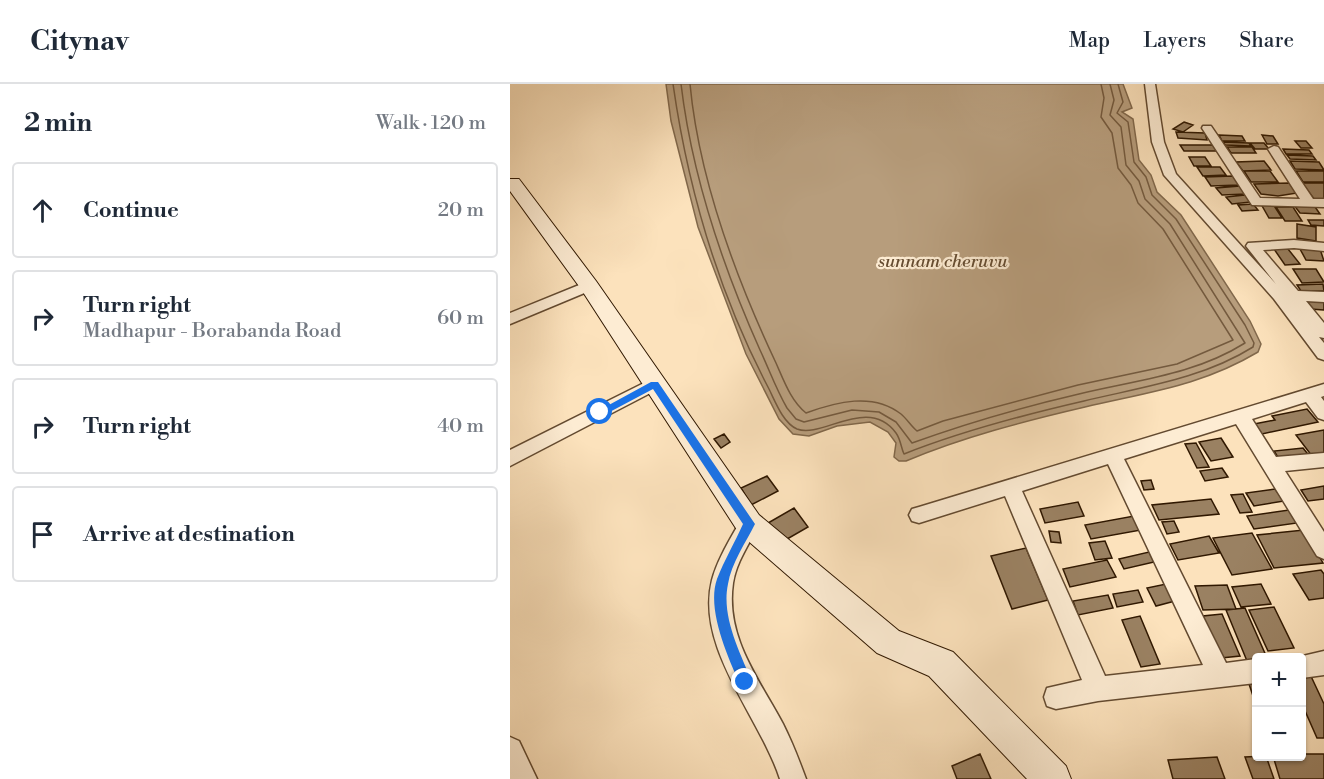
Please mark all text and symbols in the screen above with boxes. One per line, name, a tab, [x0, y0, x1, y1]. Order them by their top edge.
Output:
text: Citynav	[30, 24, 129, 59]
text: Map	[1069, 28, 1110, 54]
text: Layers	[1143, 28, 1206, 54]
text: Share	[1239, 28, 1294, 54]
text: 2 min	[24, 107, 92, 139]
text: Walk · 120 m	[376, 111, 486, 136]
icon: ahead	[26, 194, 59, 227]
text: Continue	[83, 197, 179, 224]
text: 20 m	[438, 198, 484, 223]
water label: sunnam cheruvu	[877, 250, 1008, 273]
text: Turn right	[83, 292, 191, 319]
icon: right	[26, 302, 59, 335]
text: 60 m	[437, 306, 484, 331]
text: Madhapur - Borabanda Road	[83, 319, 341, 344]
route start	[586, 398, 612, 424]
icon: right	[26, 410, 59, 443]
text: Turn right	[83, 413, 191, 440]
text: 40 m	[437, 414, 484, 439]
icon: arrive	[26, 518, 59, 551]
text: Arrive at destination	[83, 521, 295, 548]
map controls	[1252, 653, 1306, 761]
button: +	[1252, 653, 1306, 707]
route end	[731, 668, 757, 694]
button: −	[1252, 707, 1306, 761]

